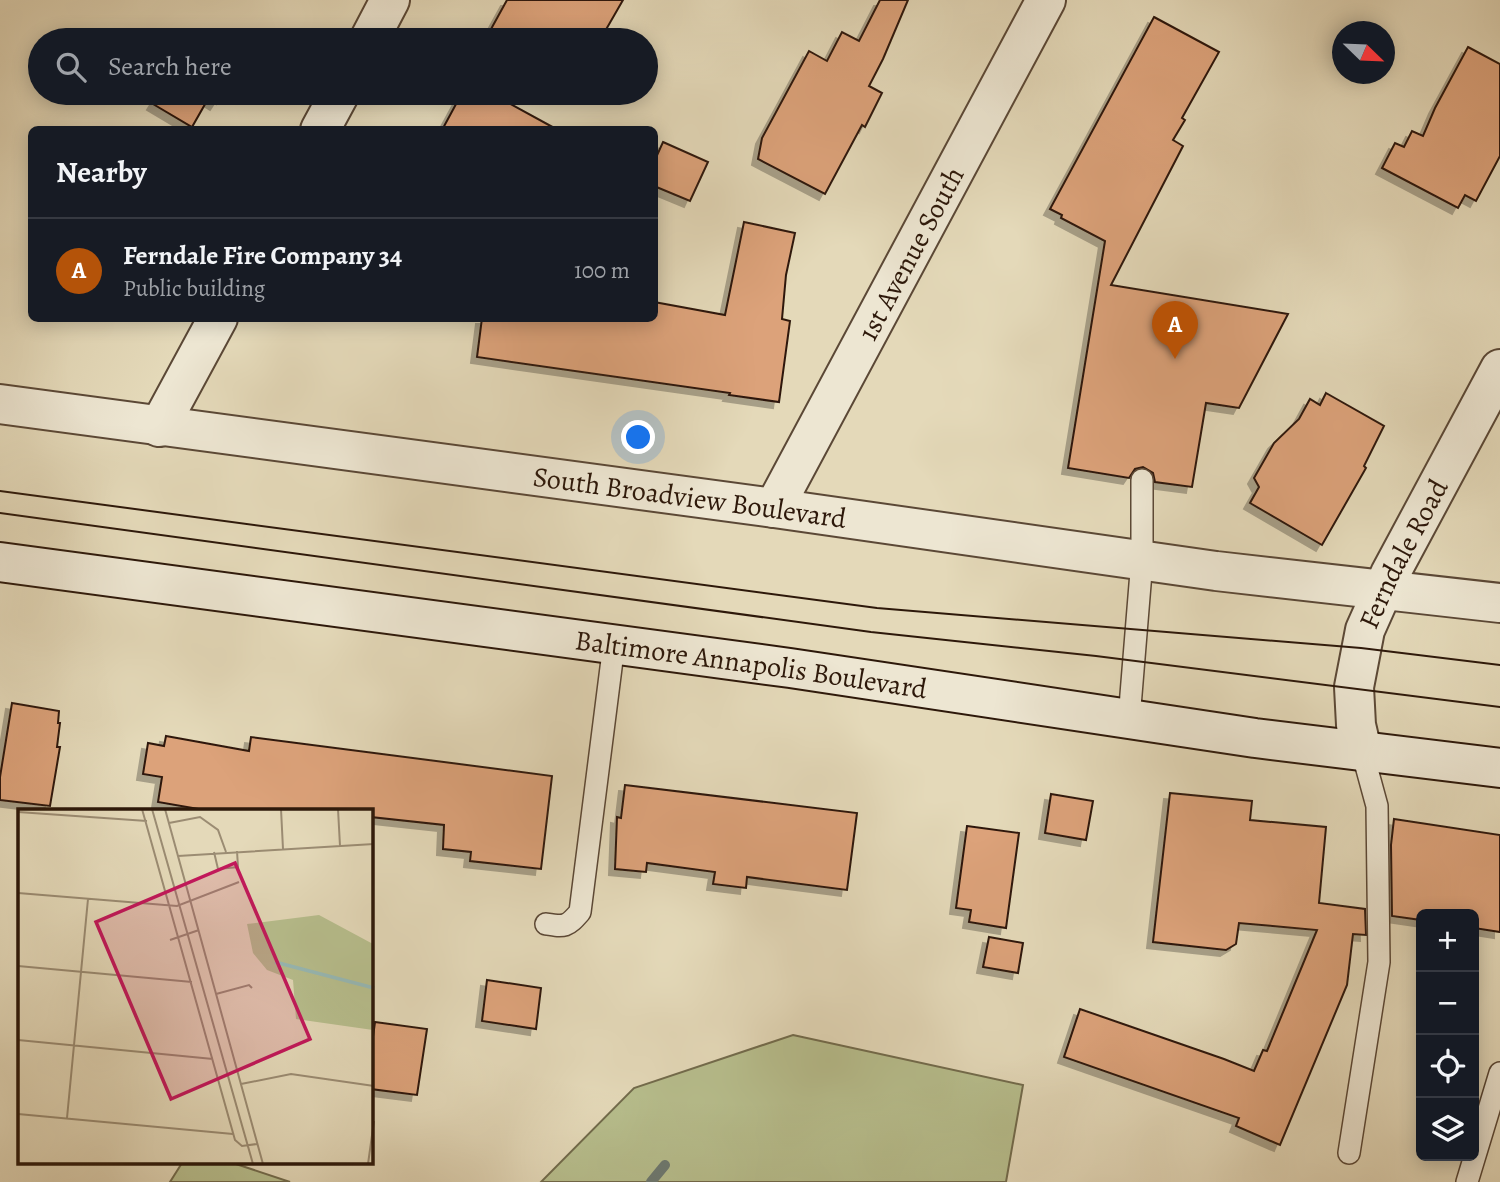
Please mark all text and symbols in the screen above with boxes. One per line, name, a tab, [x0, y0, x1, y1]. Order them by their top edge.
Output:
north arrow	[1332, 21, 1395, 84]
search box	[28, 28, 658, 105]
icon: search	[52, 48, 90, 86]
text: Search here	[108, 49, 232, 84]
text: Nearby	[56, 152, 147, 192]
street label: 1st Avenue South	[849, 160, 973, 347]
text: Ferndale Fire Company 34	[123, 238, 402, 273]
text: A	[72, 255, 86, 286]
text: 100 m	[574, 255, 630, 286]
text: Public building	[123, 273, 265, 304]
pin: A	[1152, 301, 1198, 359]
your location	[621, 420, 655, 454]
street label: South Broadview Boulevard	[531, 458, 850, 538]
street label: Ferndale Road	[1350, 472, 1458, 635]
street label: Baltimore Annapolis Boulevard	[573, 621, 930, 709]
inset map	[18, 809, 373, 1164]
map controls	[1416, 909, 1479, 1161]
button: +	[1416, 909, 1479, 972]
button: −	[1416, 972, 1479, 1035]
button: locate	[1416, 1035, 1479, 1098]
button: layers	[1416, 1098, 1479, 1161]

